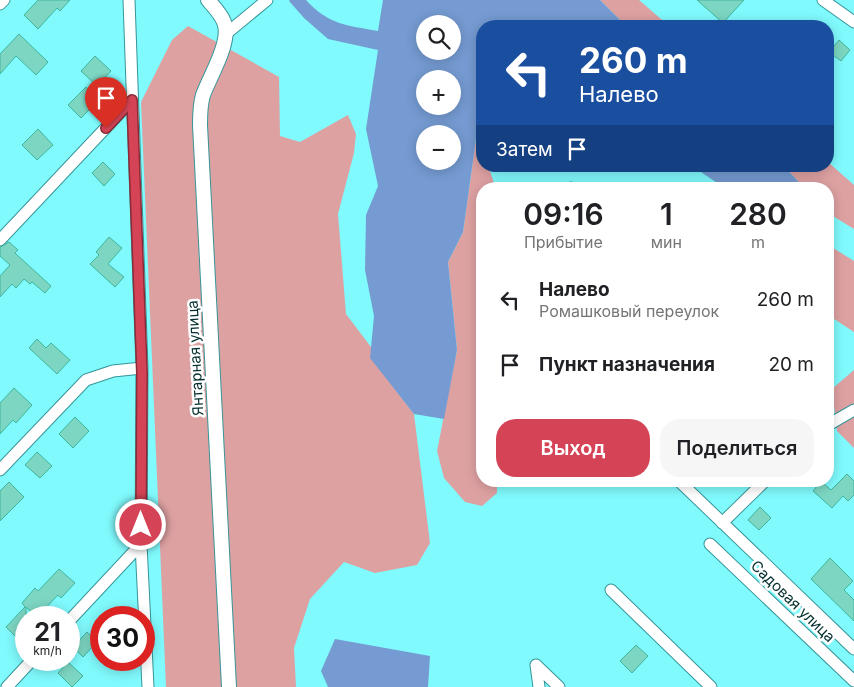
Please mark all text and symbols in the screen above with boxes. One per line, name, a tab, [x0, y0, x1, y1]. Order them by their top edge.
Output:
map controls	[416, 15, 461, 170]
button: search	[416, 15, 461, 60]
text: 260 m	[579, 39, 688, 81]
icon: left	[496, 40, 561, 105]
button: +	[416, 70, 461, 115]
pin	[85, 77, 127, 128]
text: Налево	[579, 81, 659, 107]
icon: arrive	[92, 84, 120, 112]
button: −	[416, 125, 461, 170]
icon: arrive	[563, 135, 591, 163]
text: Затем	[496, 138, 553, 161]
text: 09:16	[523, 196, 604, 232]
text: 1	[660, 196, 673, 232]
text: 280	[729, 196, 787, 232]
text: Прибытие	[524, 232, 603, 252]
text: мин	[651, 232, 682, 252]
text: m	[751, 232, 765, 252]
text: Налево	[539, 278, 610, 301]
icon: left	[496, 286, 524, 314]
text: 260 m	[757, 288, 814, 311]
street label: Янтарная улица	[182, 300, 208, 416]
text: Ромашковый переулок	[539, 301, 719, 321]
icon: arrive	[496, 351, 524, 379]
text: Пункт назначения	[539, 353, 715, 376]
text: 20 m	[768, 353, 814, 376]
button: Выход	[496, 419, 650, 477]
button: Поделиться	[660, 419, 814, 477]
position arrow	[114, 498, 166, 550]
street label: Садовая улица	[747, 556, 839, 646]
speed limit sign: 30	[90, 606, 155, 671]
text: 21	[34, 617, 61, 647]
text: km/h	[33, 643, 62, 658]

